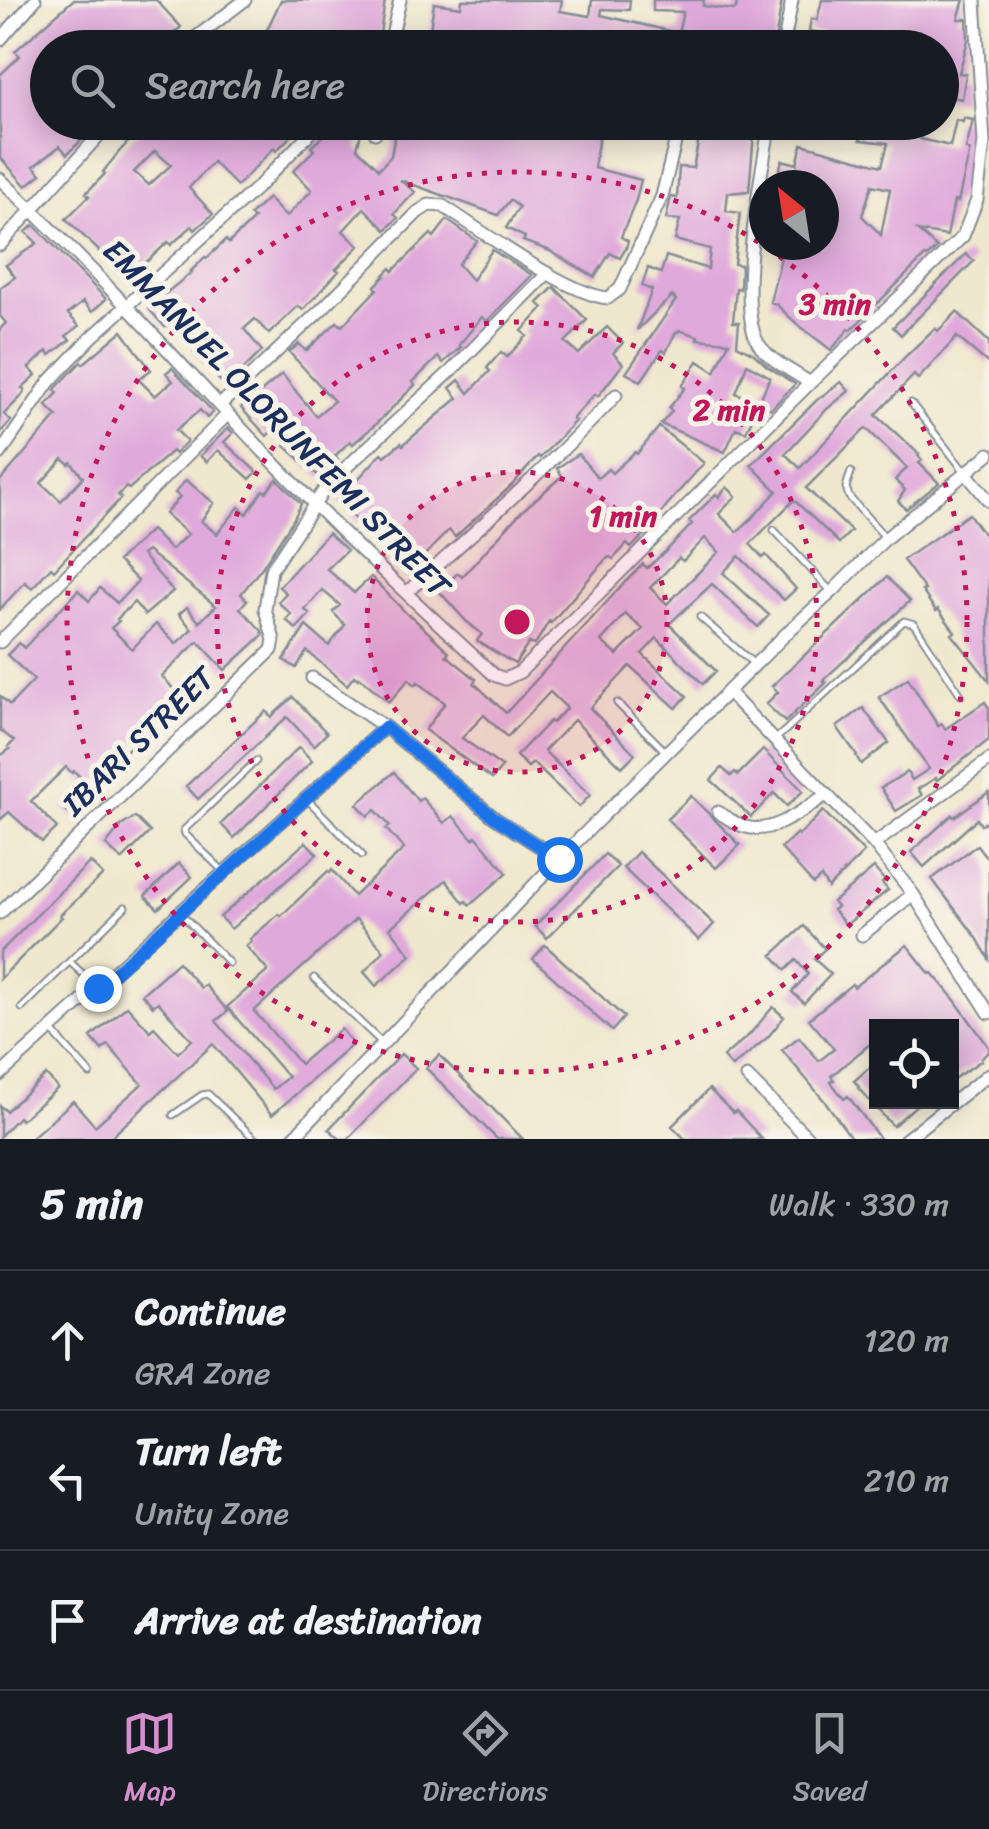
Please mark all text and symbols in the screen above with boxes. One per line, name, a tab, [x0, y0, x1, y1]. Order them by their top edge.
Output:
search box	[30, 30, 959, 140]
text: Search here	[145, 52, 345, 119]
icon: search	[65, 58, 120, 113]
north arrow	[749, 170, 839, 260]
street label: EMMANUEL OLORUNFEMI STREET	[88, 225, 466, 613]
text: 3 min	[798, 277, 872, 331]
text: 2 min	[693, 383, 766, 437]
text: 1 min	[589, 489, 658, 543]
centre of rings	[499, 604, 535, 640]
street label: IBARI STREET	[47, 651, 231, 831]
route start	[537, 837, 583, 883]
route end	[76, 966, 122, 1012]
map controls	[869, 1019, 959, 1109]
button: locate	[869, 1019, 959, 1109]
text: 5 min	[40, 1167, 143, 1241]
text: Walk · 330 m	[769, 1176, 949, 1233]
text: Continue	[135, 1278, 286, 1345]
text: 120 m	[864, 1312, 949, 1369]
icon: ahead	[40, 1313, 95, 1368]
text: GRA Zone	[135, 1345, 271, 1402]
text: Turn left	[135, 1418, 281, 1485]
text: 210 m	[864, 1452, 949, 1509]
icon: left	[40, 1453, 95, 1508]
text: Unity Zone	[135, 1485, 289, 1542]
text: Arrive at destination	[135, 1587, 482, 1654]
icon: arrive	[40, 1593, 95, 1648]
tab: Map	[122, 1706, 177, 1815]
tab: Directions	[422, 1706, 548, 1815]
tab: Saved	[793, 1706, 867, 1815]

